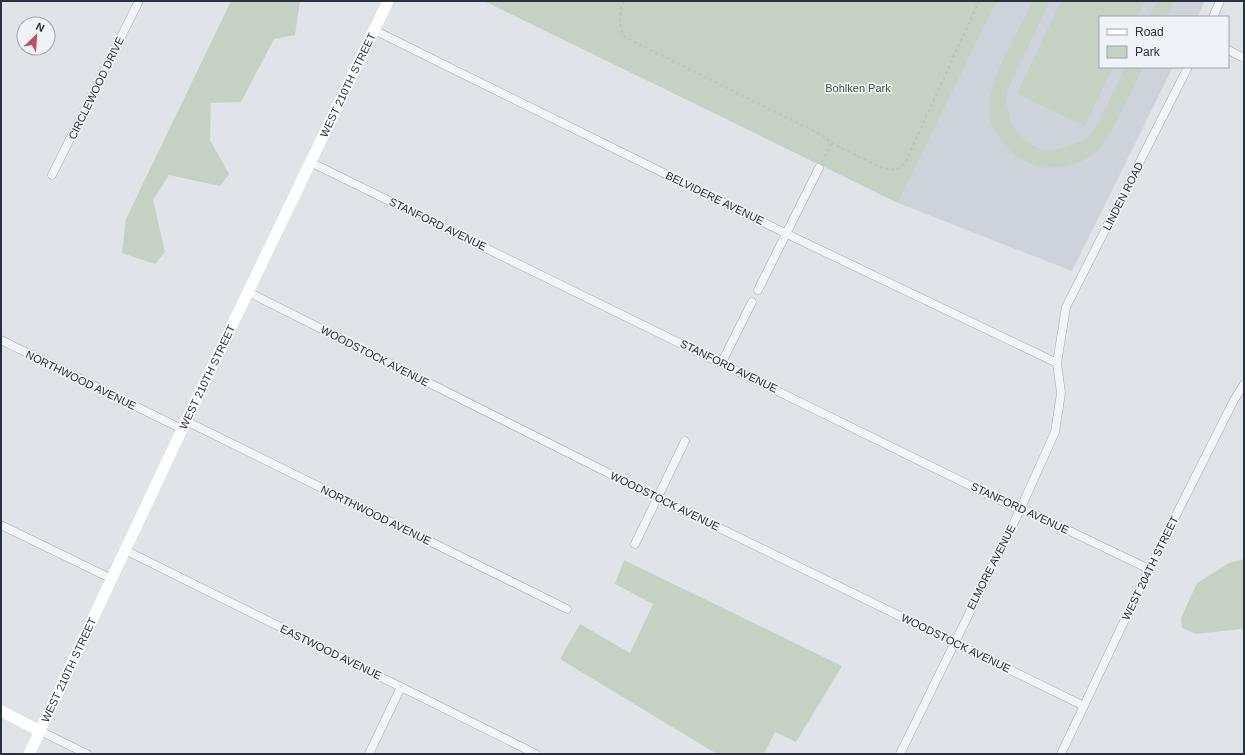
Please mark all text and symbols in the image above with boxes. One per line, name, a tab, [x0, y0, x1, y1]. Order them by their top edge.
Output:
north arrow	[16, 16, 56, 56]
legend	[1099, 16, 1229, 68]
text: N	[34, 20, 46, 34]
text: Road	[1135, 25, 1164, 39]
street label: WEST 210TH STREET	[317, 31, 378, 139]
street label: CIRCLEWOOD DRIVE	[66, 35, 126, 141]
text: Park	[1135, 45, 1161, 59]
park label: Bohlken Park	[825, 82, 891, 94]
street label: LINDEN ROAD	[1101, 160, 1145, 232]
street label: BELVIDERE AVENUE	[664, 169, 766, 227]
street label: STANFORD AVENUE	[387, 195, 489, 253]
street label: WEST 210TH STREET	[177, 323, 237, 431]
street label: WOODSTOCK AVENUE	[319, 323, 431, 389]
street label: STANFORD AVENUE	[678, 337, 780, 395]
street label: NORTHWOOD AVENUE	[24, 348, 138, 412]
street label: WOODSTOCK AVENUE	[608, 469, 722, 533]
street label: STANFORD AVENUE	[969, 480, 1071, 536]
street label: NORTHWOOD AVENUE	[319, 483, 433, 547]
street label: WEST 204TH STREET	[1120, 514, 1181, 622]
street label: ELMORE AVENUE	[964, 523, 1018, 611]
street label: WOODSTOCK AVENUE	[899, 611, 1013, 675]
street label: WEST 210TH STREET	[39, 615, 99, 724]
street label: EASTWOOD AVENUE	[278, 622, 384, 682]

